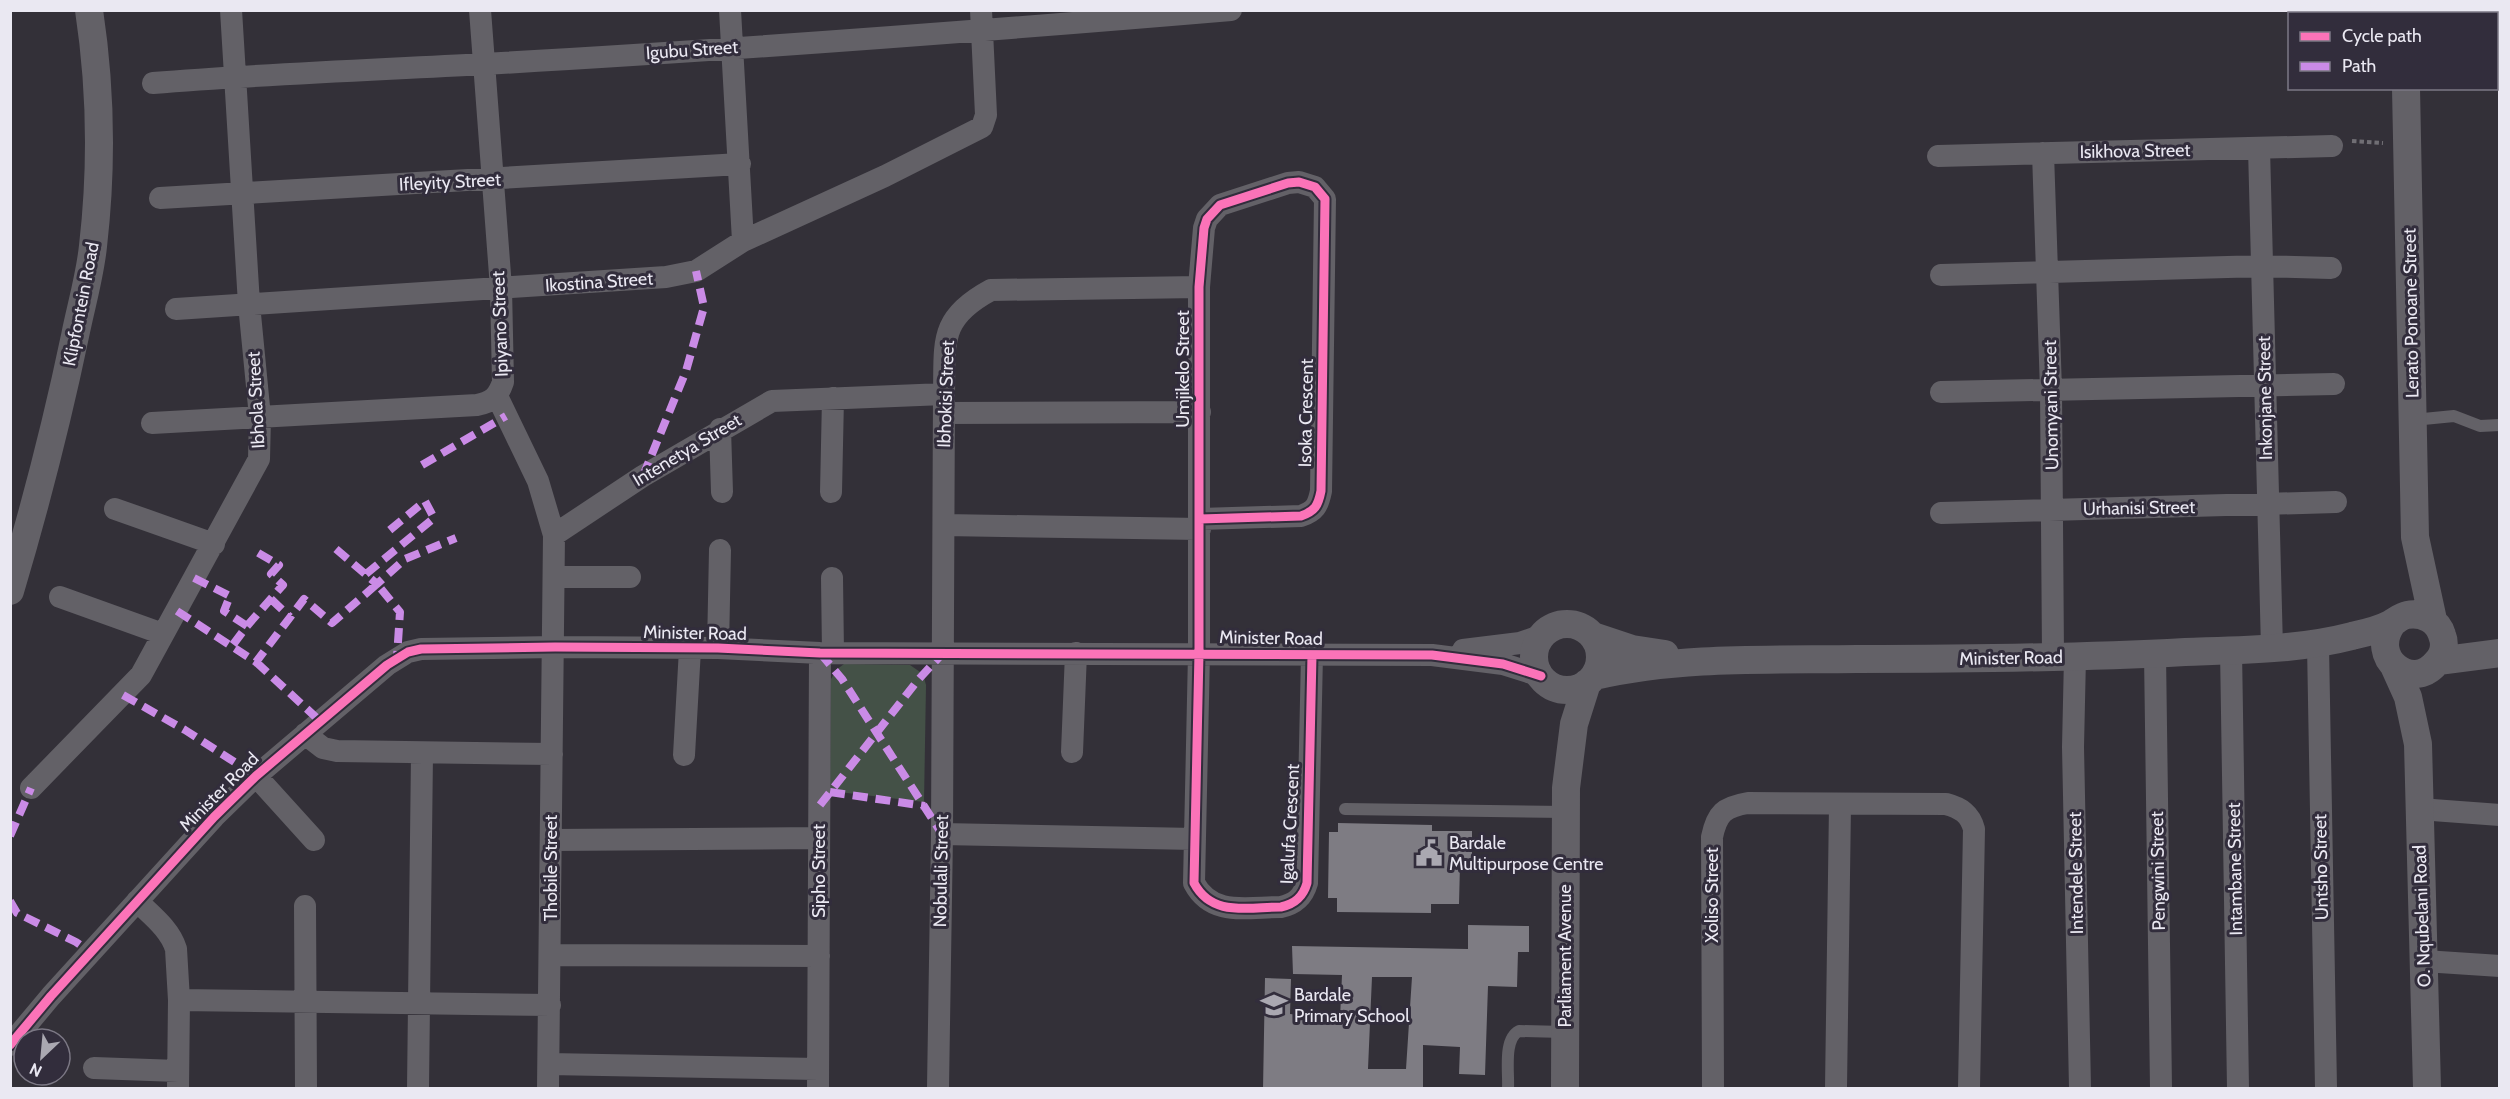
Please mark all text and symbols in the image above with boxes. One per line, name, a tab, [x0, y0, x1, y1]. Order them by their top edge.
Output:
legend	[2288, 12, 2498, 90]
text: Cycle path	[2342, 25, 2422, 47]
street label: Igubu Street	[645, 36, 739, 64]
text: Path	[2342, 55, 2376, 77]
street label: Isikhova Street	[2079, 139, 2191, 163]
street label: Ifleyity Street	[398, 168, 502, 196]
street label: Lerato Ponoane Street	[2399, 228, 2423, 398]
street label: Klipfontein Road	[58, 240, 104, 368]
street label: Ikostina Street	[544, 267, 654, 297]
street label: Ipiyano Street	[487, 271, 513, 377]
street label: Umjikelo Street	[1172, 310, 1194, 428]
street label: Inkonjane Street	[2253, 336, 2277, 460]
street label: Ibhokisi Street	[933, 340, 959, 448]
street label: Unomyani Street	[2039, 340, 2063, 470]
street label: Ibhola Street	[242, 351, 270, 449]
street label: Isoka Crescent	[1294, 358, 1318, 468]
street label: Intenetya Street	[629, 409, 745, 491]
street label: Urhanisi Street	[2083, 496, 2195, 520]
street label: Minister Road	[643, 621, 747, 645]
street label: Minister Road	[1219, 626, 1323, 650]
street label: Minister Road	[1959, 646, 2063, 670]
street label: Minister Road	[175, 748, 263, 836]
street label: Igalufa Crescent	[1276, 763, 1304, 885]
street label: Intambane Street	[2223, 802, 2247, 936]
street label: Pengwini Street	[2146, 811, 2170, 931]
street label: Intendele Street	[2064, 812, 2088, 934]
street label: Nobulali Street	[929, 814, 953, 928]
street label: Untsho Street	[2309, 814, 2333, 920]
street label: Thobile Street	[540, 815, 562, 921]
street label: Sipho Street	[808, 824, 830, 918]
place label: Bardale Multipurpose Centre	[1449, 832, 1603, 875]
public building icon: Bardale Multipurpose Centre	[1414, 838, 1444, 868]
street label: O. Nqubelani Road	[2409, 844, 2435, 988]
street label: Xoliso Street	[1701, 847, 1723, 943]
street label: Parliament Avenue	[1554, 884, 1576, 1028]
place label: Bardale Primary School	[1294, 984, 1410, 1027]
school or university icon: Bardale Primary School	[1259, 990, 1289, 1020]
north arrow	[12, 1027, 72, 1087]
text: N	[26, 1059, 45, 1081]

